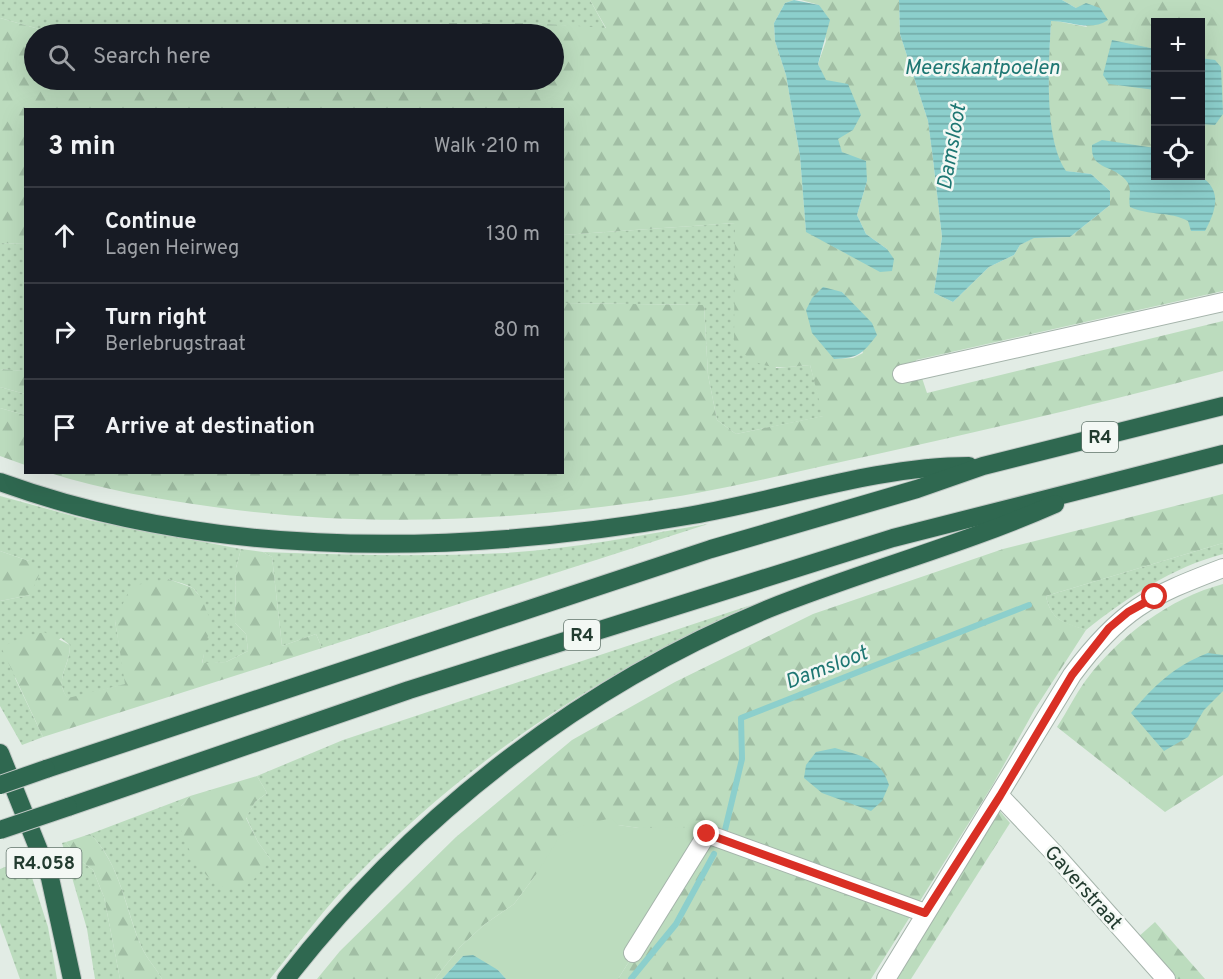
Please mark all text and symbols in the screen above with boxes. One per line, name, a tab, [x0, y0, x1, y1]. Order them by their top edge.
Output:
map controls	[1151, 18, 1205, 180]
button: +	[1151, 18, 1205, 72]
search box	[24, 24, 564, 90]
icon: search	[45, 41, 78, 74]
text: Search here	[93, 44, 211, 71]
water label: Meerskantpoelen	[904, 55, 1060, 82]
button: −	[1151, 72, 1205, 126]
water label: Damsloot	[932, 101, 974, 192]
button: locate	[1151, 126, 1205, 180]
text: 3 min	[48, 131, 116, 164]
text: Walk · 210 m	[434, 134, 540, 160]
text: Continue	[105, 209, 196, 236]
icon: ahead	[48, 219, 81, 252]
text: 130 m	[486, 222, 540, 248]
text: Lagen Heirweg	[105, 236, 239, 262]
text: Turn right	[105, 305, 207, 332]
icon: right	[48, 315, 81, 348]
text: 80 m	[494, 318, 540, 344]
text: Berlebrugstraat	[105, 332, 246, 358]
icon: arrive	[48, 411, 81, 444]
text: Arrive at destination	[105, 414, 315, 441]
road number: R4	[1082, 422, 1118, 452]
route start	[1141, 583, 1167, 609]
road number: R4	[564, 620, 600, 650]
water label: Damsloot	[781, 640, 873, 696]
route end	[693, 820, 719, 846]
street label: Gaverstraat	[1038, 841, 1127, 936]
road number: R4.058	[6, 848, 82, 878]

